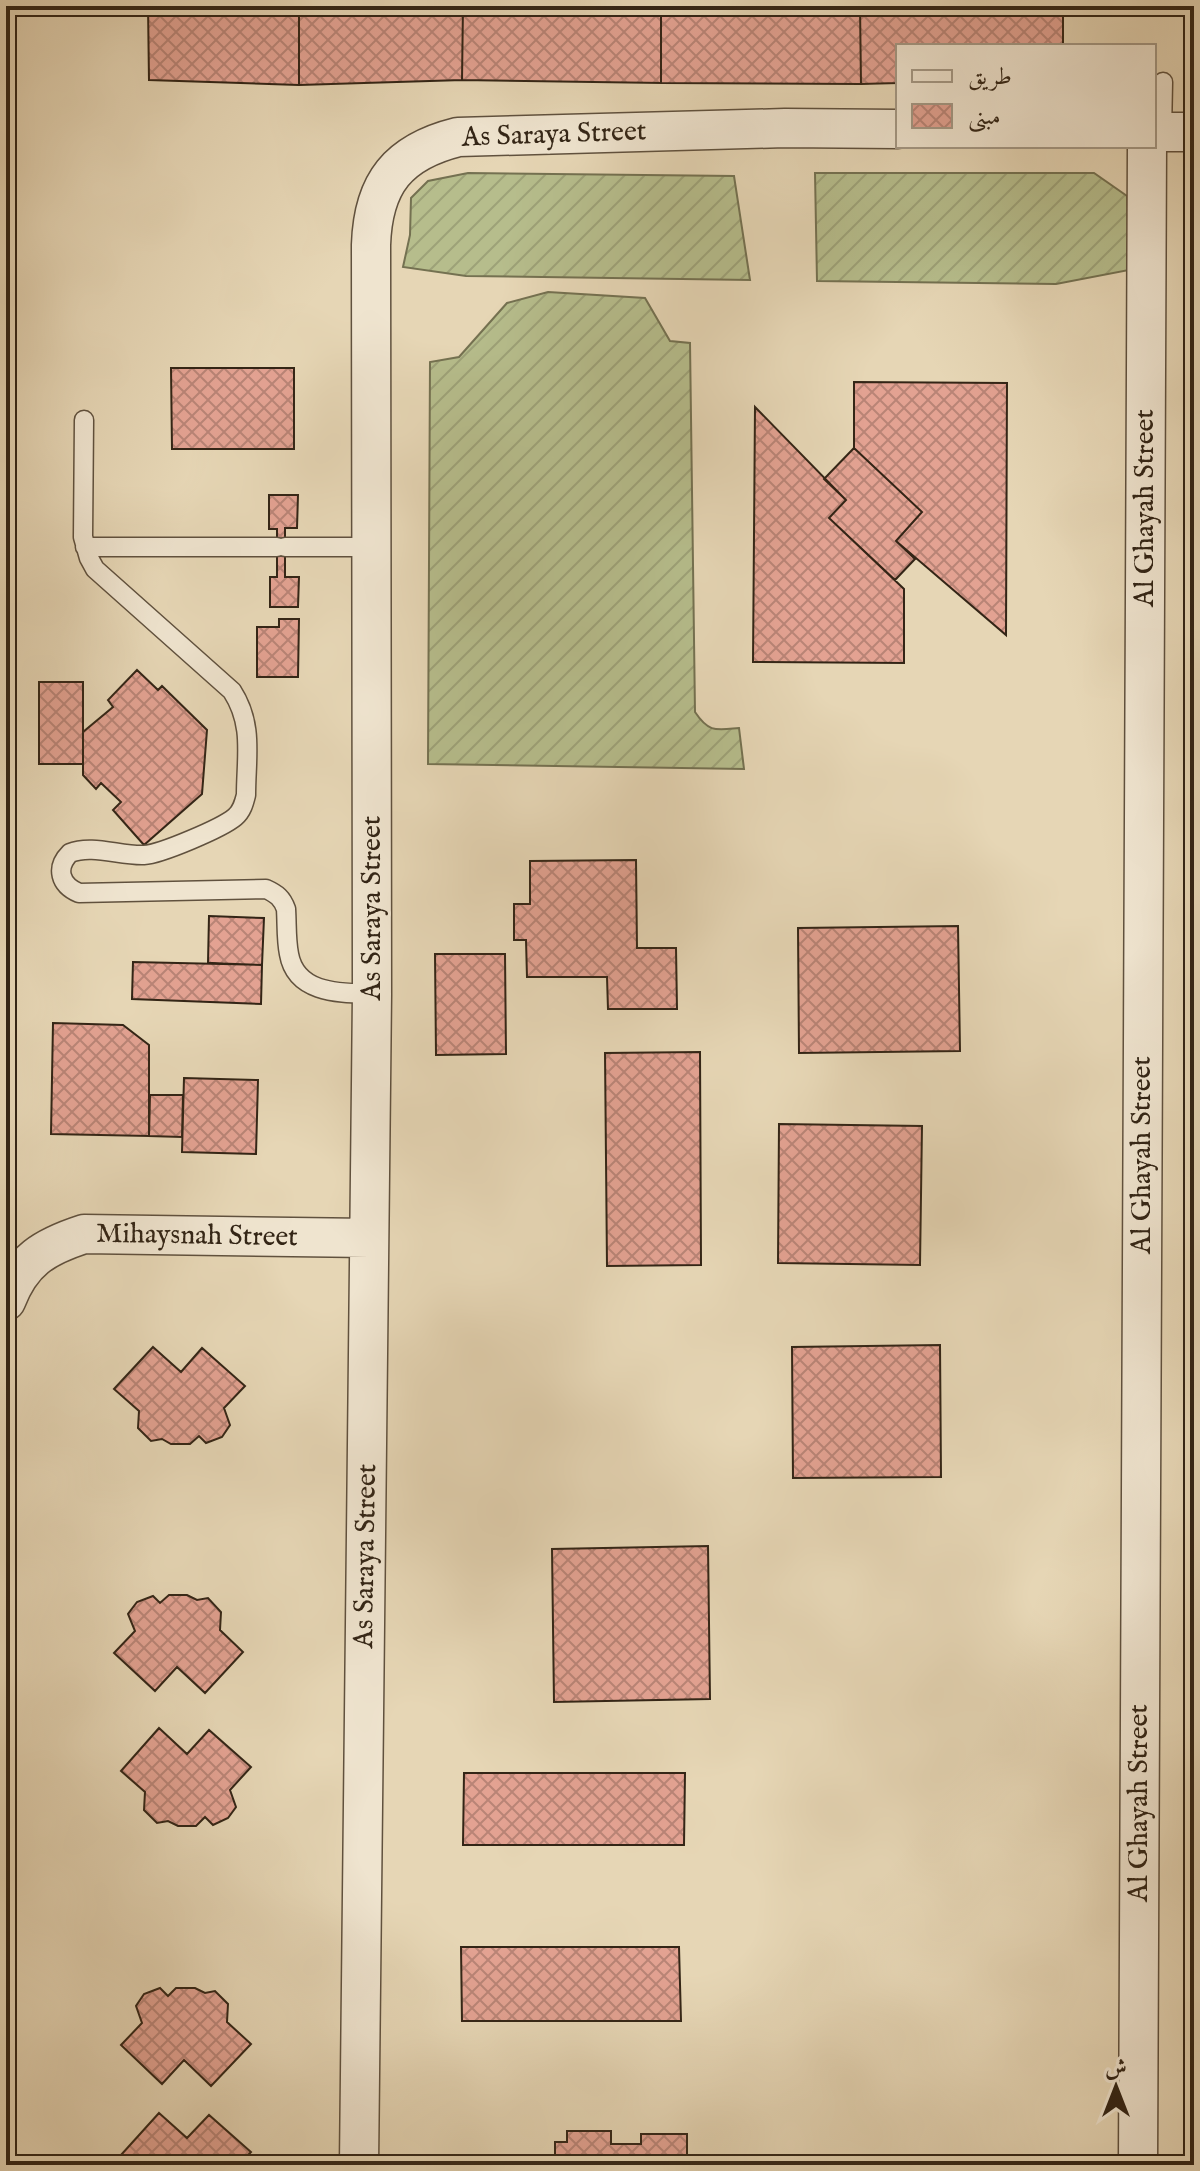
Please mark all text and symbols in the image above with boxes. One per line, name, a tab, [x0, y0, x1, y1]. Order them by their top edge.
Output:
legend	[896, 44, 1156, 148]
text: طريق	[968, 62, 1012, 93]
text: مبنى	[968, 102, 1001, 133]
street label: As Saraya Street	[460, 114, 647, 156]
street label: Al Ghayah Street	[1128, 409, 1163, 608]
street label: As Saraya Street	[355, 815, 390, 1001]
street label: Al Ghayah Street	[1125, 1056, 1160, 1255]
street label: Mihaysnah Street	[96, 1217, 299, 1255]
street label: As Saraya Street	[347, 1463, 385, 1650]
street label: Al Ghayah Street	[1122, 1704, 1157, 1903]
north arrow	[1076, 2047, 1156, 2127]
text: ش	[1105, 2055, 1127, 2083]

